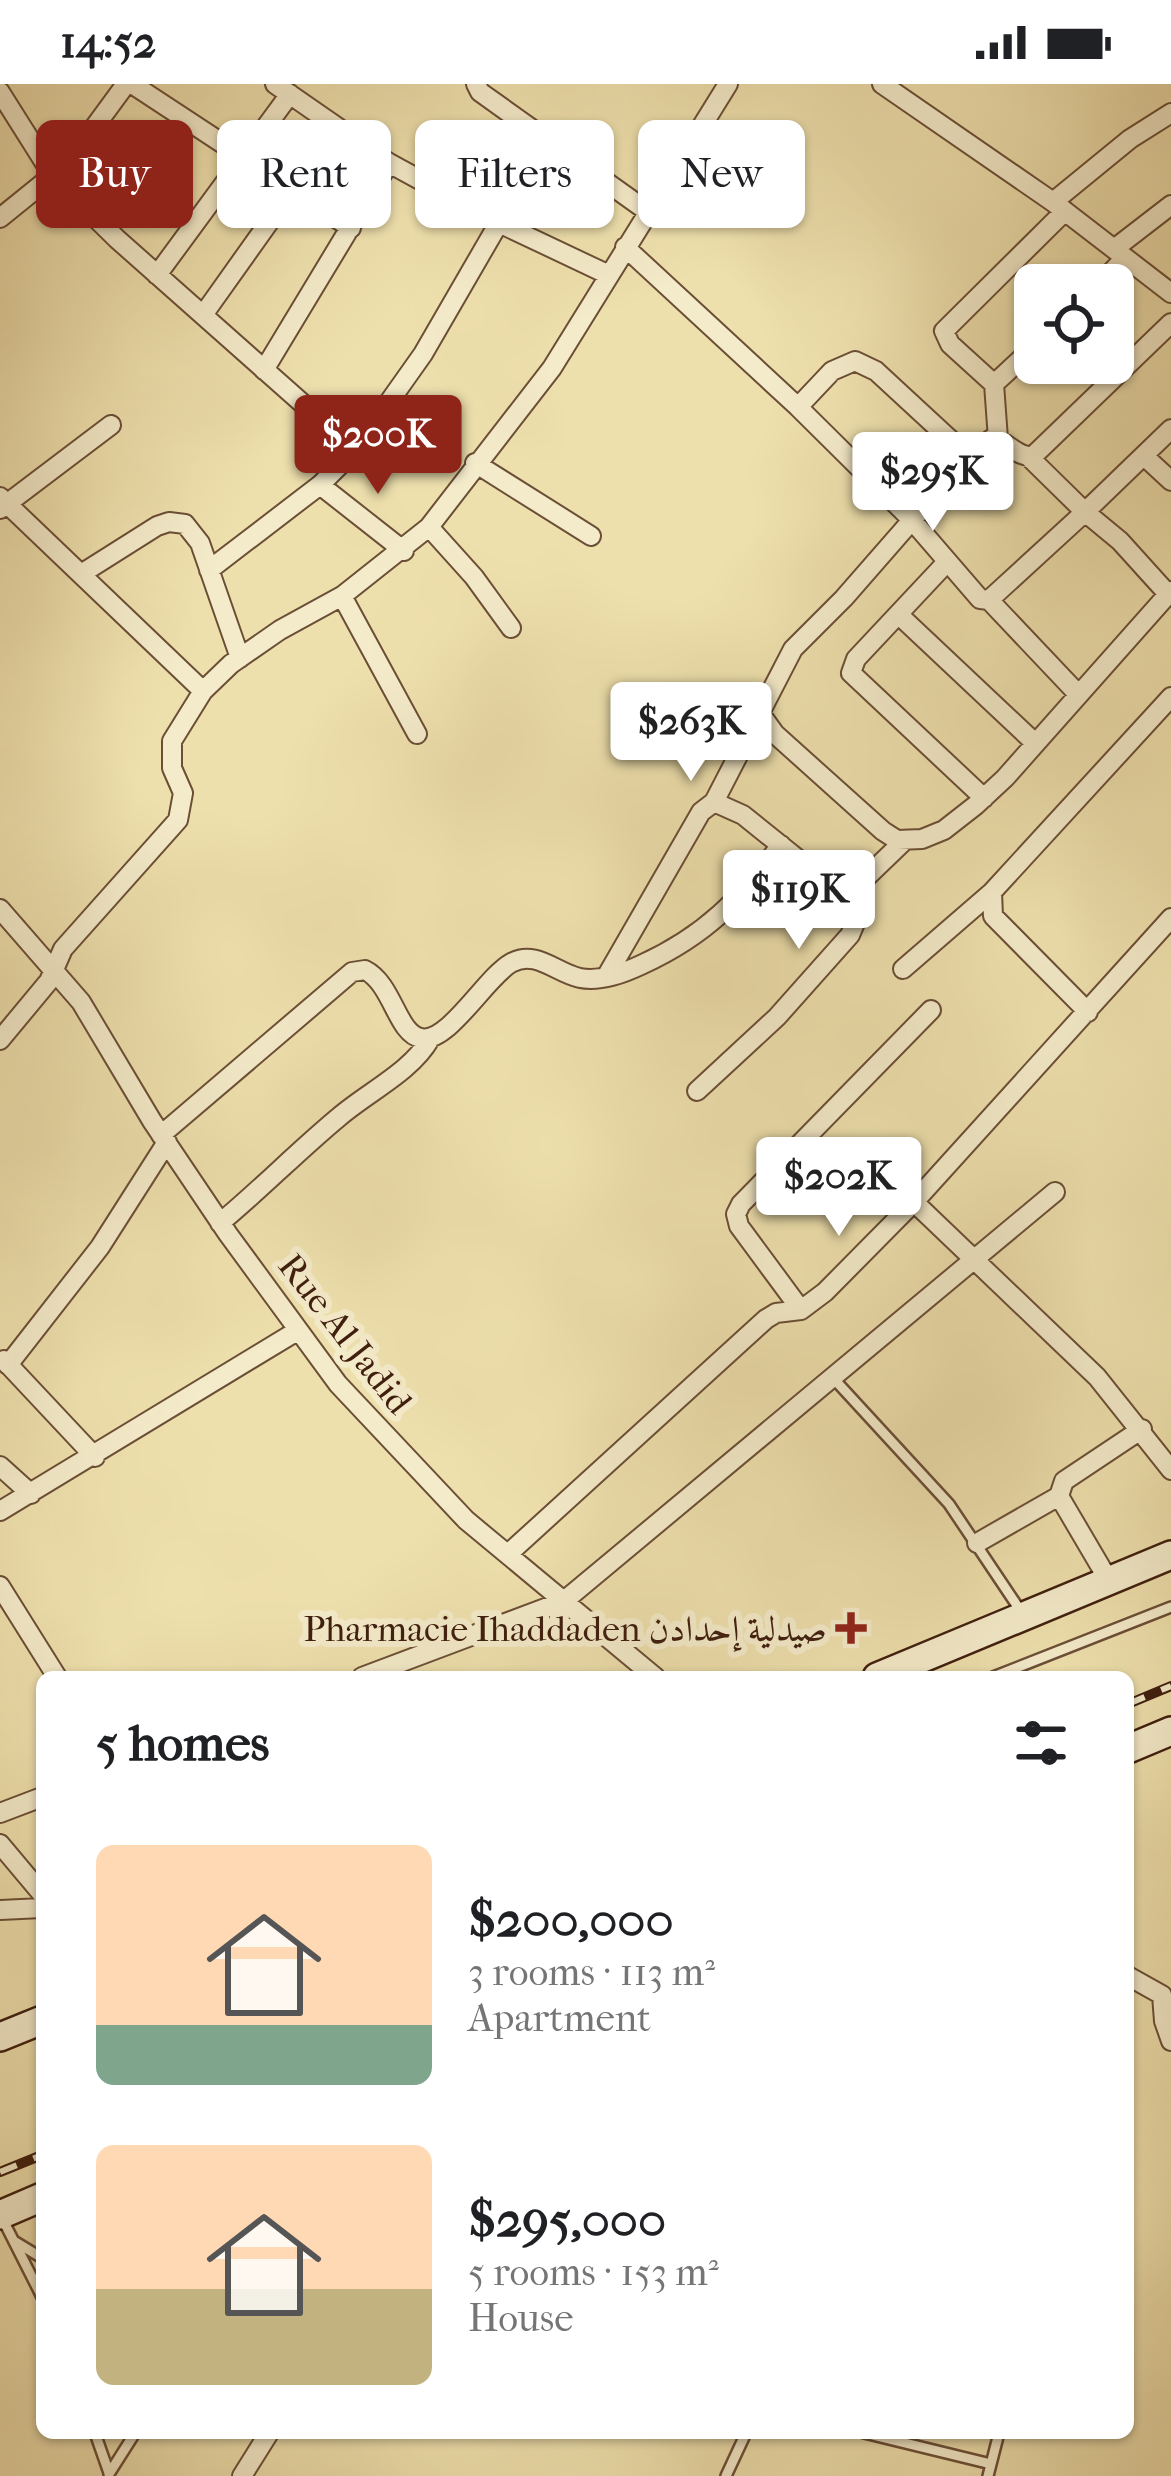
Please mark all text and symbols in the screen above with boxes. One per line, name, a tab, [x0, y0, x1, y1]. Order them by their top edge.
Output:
text: 14:52	[60, 16, 156, 69]
chip: Buy	[36, 120, 193, 228]
chip: Rent	[217, 120, 391, 228]
chip: Filters	[415, 120, 614, 228]
chip: New	[638, 120, 805, 228]
map controls	[1014, 264, 1134, 384]
button: locate	[1014, 264, 1134, 384]
pin: $200K	[294, 395, 462, 497]
text: $200K	[322, 411, 434, 457]
pin: $295K	[849, 432, 1017, 534]
text: $295K	[879, 448, 987, 494]
pin: $263K	[607, 682, 775, 784]
text: $263K	[638, 698, 744, 744]
pin: $119K	[715, 850, 883, 952]
text: $119K	[750, 866, 848, 912]
pin: $202K	[755, 1137, 923, 1239]
text: $202K	[783, 1153, 895, 1199]
street label: Rue Al Jadid	[270, 1245, 421, 1422]
place label: Pharmacie Ihaddaden صيدلية إحدادن	[303, 1608, 827, 1652]
marker: Pharmacie Ihaddaden صيدلية إحدادن	[838, 1615, 864, 1641]
icon: filters	[1008, 1710, 1074, 1776]
text: 5 homes	[96, 1713, 269, 1773]
text: $200,000	[468, 1889, 674, 1949]
icon: home	[192, 1893, 336, 2037]
text: 3 rooms · 113 m²	[468, 1949, 715, 1995]
text: Apartment	[468, 1995, 651, 2041]
text: $295,000	[468, 2189, 666, 2249]
icon: home	[192, 2193, 336, 2337]
text: 5 rooms · 153 m²	[468, 2249, 719, 2295]
text: House	[468, 2295, 574, 2341]

